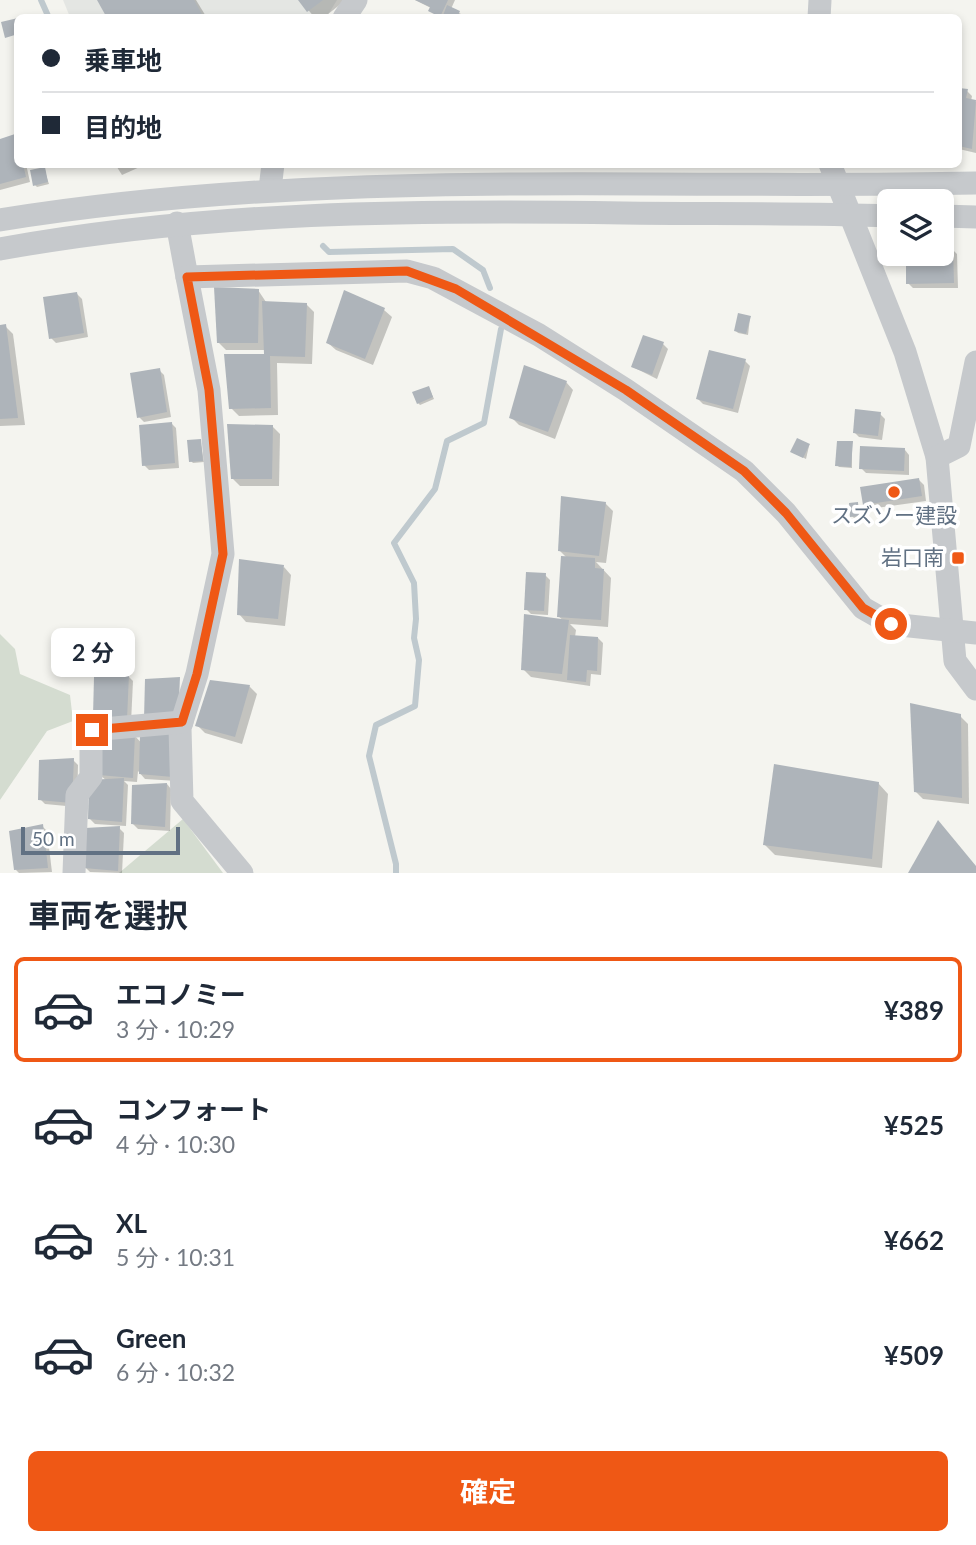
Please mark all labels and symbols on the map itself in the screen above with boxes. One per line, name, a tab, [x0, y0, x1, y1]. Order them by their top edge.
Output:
marker: スズソー建設	[886, 484, 902, 500]
place label: スズソー建設	[831, 502, 957, 527]
place label: 岩口南	[881, 544, 944, 569]
marker: 岩口南	[950, 550, 966, 566]
route start	[875, 608, 907, 640]
callout: 2 分	[50, 628, 134, 678]
route end	[76, 714, 108, 746]
scale bar	[21, 824, 180, 856]

